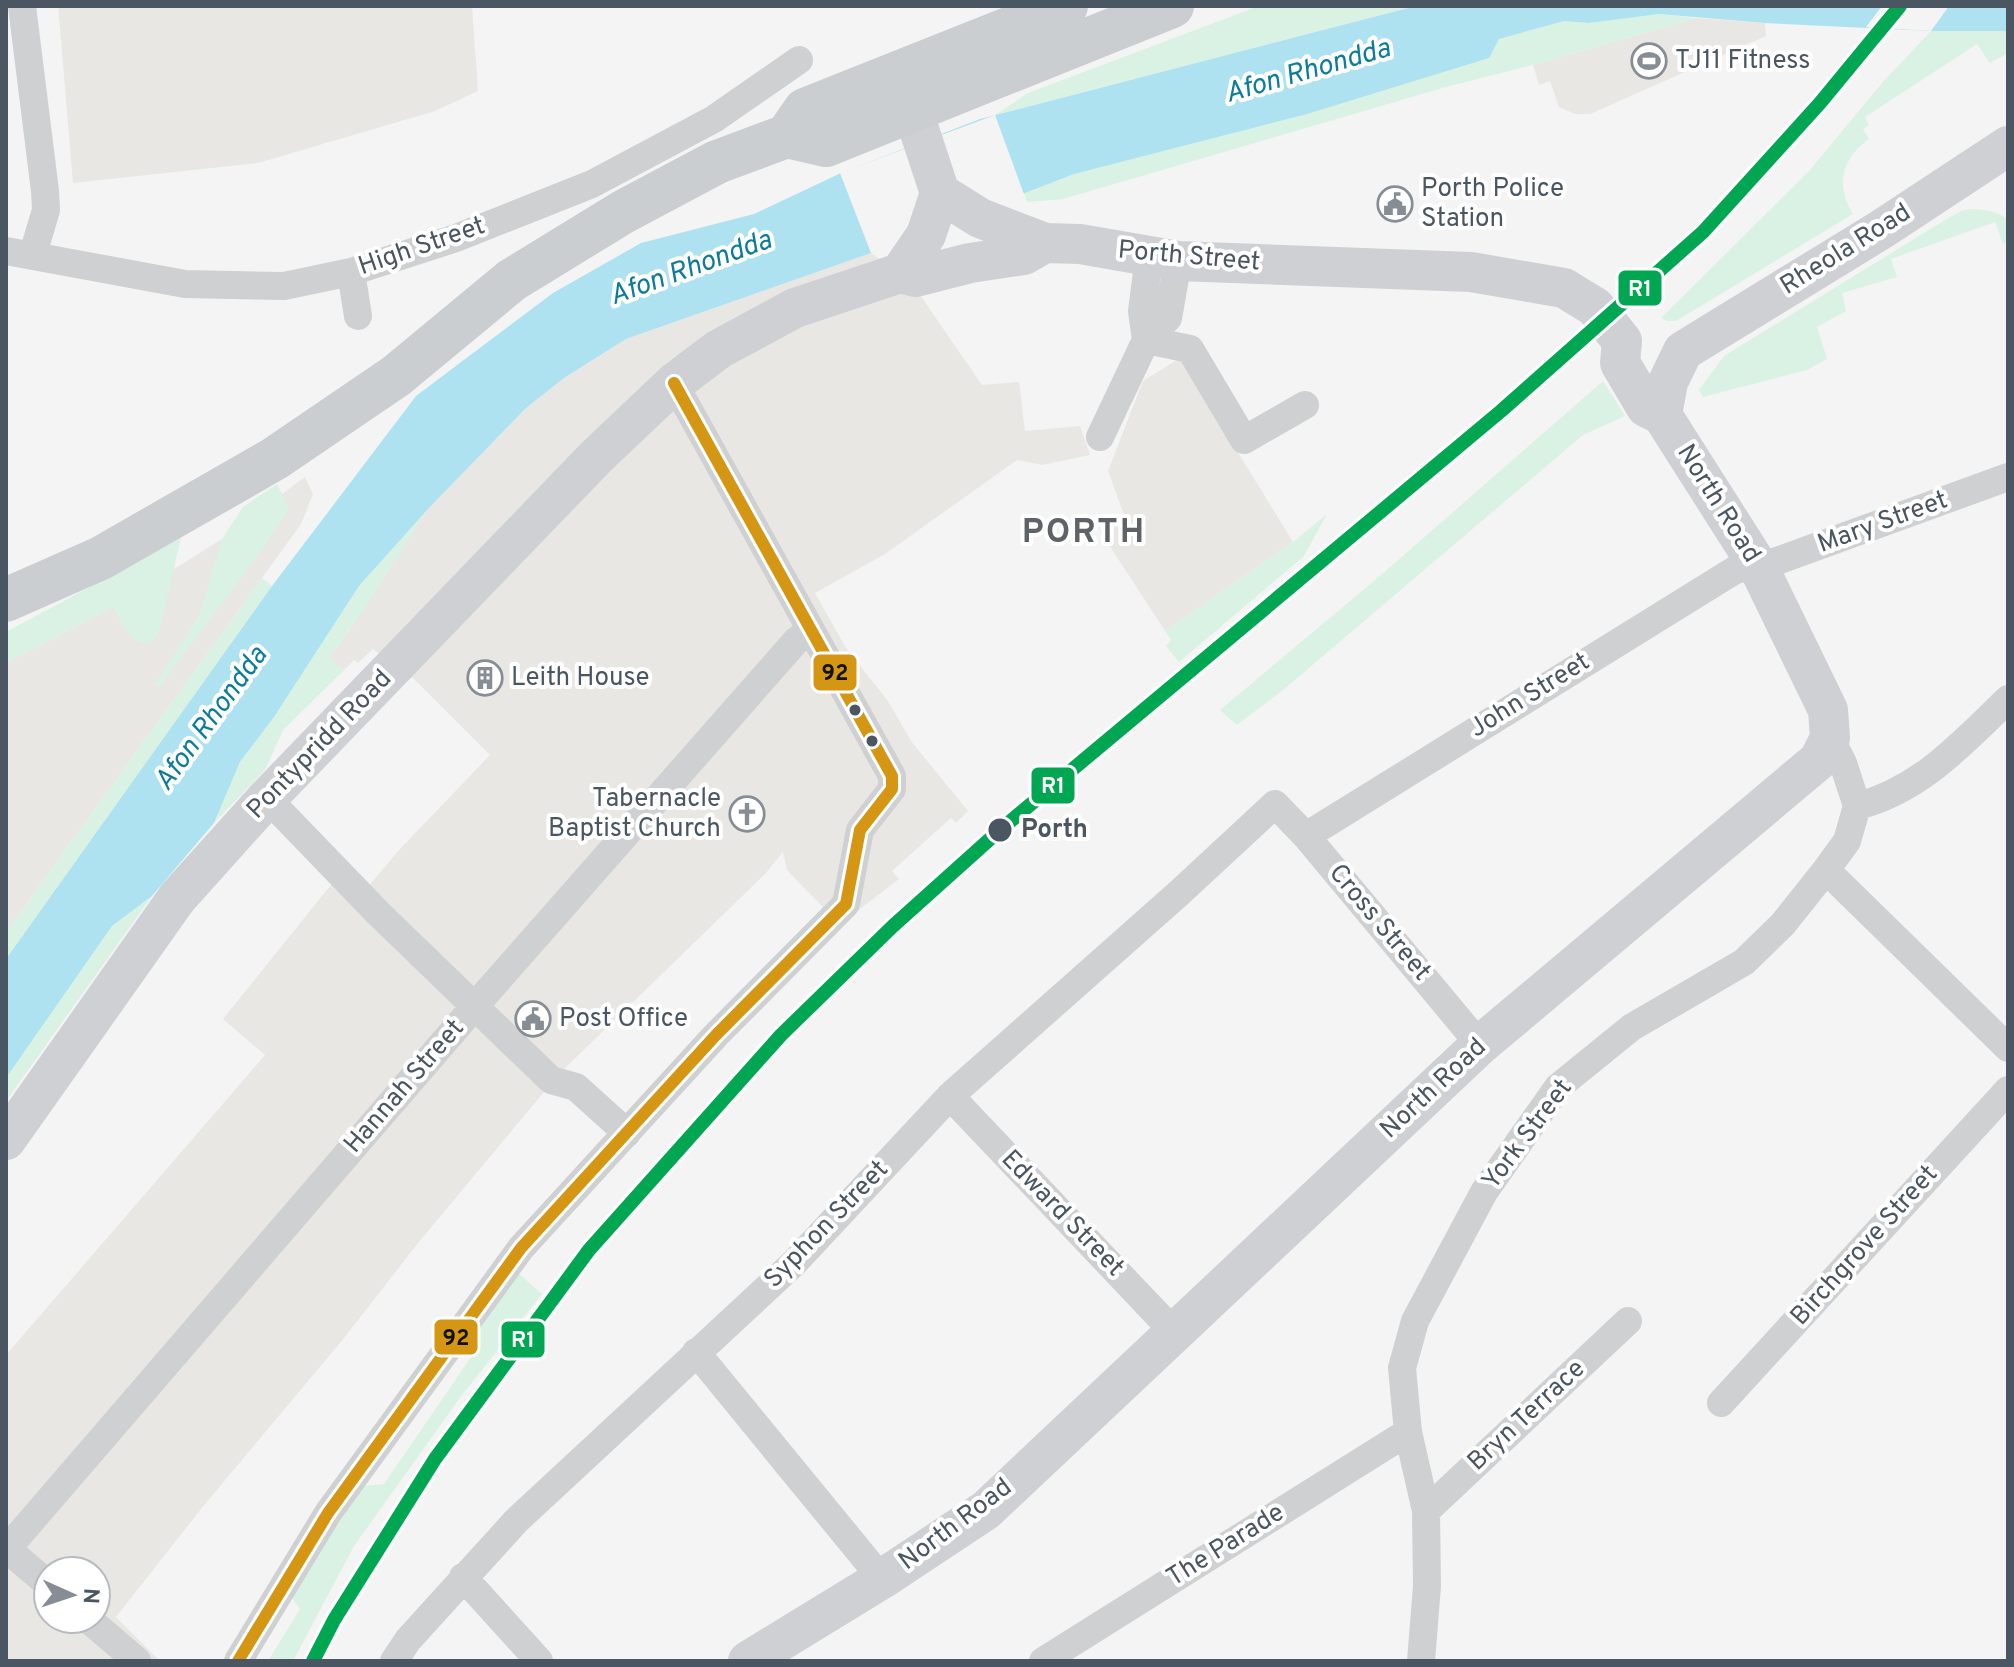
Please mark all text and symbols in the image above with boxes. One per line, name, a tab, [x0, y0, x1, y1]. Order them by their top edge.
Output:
water label: Afon Rhondda	[1221, 31, 1395, 113]
sports icon: TJ11 Fitness	[1630, 42, 1668, 80]
place label: TJ11 Fitness	[1675, 45, 1811, 78]
place label: Porth Police Station	[1421, 173, 1564, 236]
public building icon: Porth Police Station	[1376, 185, 1414, 223]
street label: Rheola Road	[1774, 197, 1918, 303]
street label: High Street	[354, 210, 490, 284]
water label: Afon Rhondda	[605, 223, 778, 315]
street label: Porth Street	[1116, 234, 1262, 280]
line badge: R1	[1617, 269, 1663, 307]
text: R1	[1628, 277, 1652, 304]
street label: North Road	[1669, 439, 1767, 569]
street label: Mary Street	[1813, 484, 1953, 562]
district label: PORTH	[1022, 512, 1146, 555]
water label: Afon Rhondda	[147, 639, 277, 798]
street label: John Street	[1464, 646, 1596, 746]
line badge: 92	[812, 653, 858, 692]
building icon: Leith House	[466, 659, 504, 697]
text: 92	[822, 661, 848, 688]
place label: Leith House	[511, 662, 650, 695]
street label: Pontypridd Road	[240, 663, 400, 827]
unlabelled marker	[847, 702, 863, 718]
unlabelled marker	[864, 733, 880, 749]
line badge: R1	[1030, 766, 1076, 805]
text: R1	[1041, 774, 1065, 801]
place label: Tabernacle Baptist Church	[548, 783, 721, 846]
church icon: Tabernacle Baptist Church	[728, 795, 766, 833]
place label: Porth	[1021, 814, 1088, 847]
marker: Porth	[986, 816, 1014, 844]
street label: Cross Street	[1321, 858, 1437, 988]
public building icon: Post Office	[514, 1000, 552, 1038]
place label: Post Office	[559, 1003, 688, 1036]
street label: Hannah Street	[338, 1013, 472, 1161]
street label: North Road	[1374, 1031, 1494, 1147]
street label: York Street	[1476, 1073, 1580, 1197]
street label: Edward Street	[993, 1144, 1131, 1284]
street label: Syphon Street	[758, 1154, 896, 1296]
street label: Birchgrove Street	[1784, 1159, 1946, 1333]
line badge: 92	[433, 1318, 479, 1356]
line badge: R1	[500, 1320, 546, 1359]
text: 92	[443, 1326, 469, 1353]
text: R1	[511, 1328, 535, 1355]
street label: Bryn Terrace	[1461, 1353, 1593, 1479]
street label: North Road	[893, 1472, 1019, 1578]
street label: The Parade	[1161, 1497, 1291, 1595]
north arrow	[32, 1555, 112, 1635]
text: N	[76, 1587, 103, 1605]

